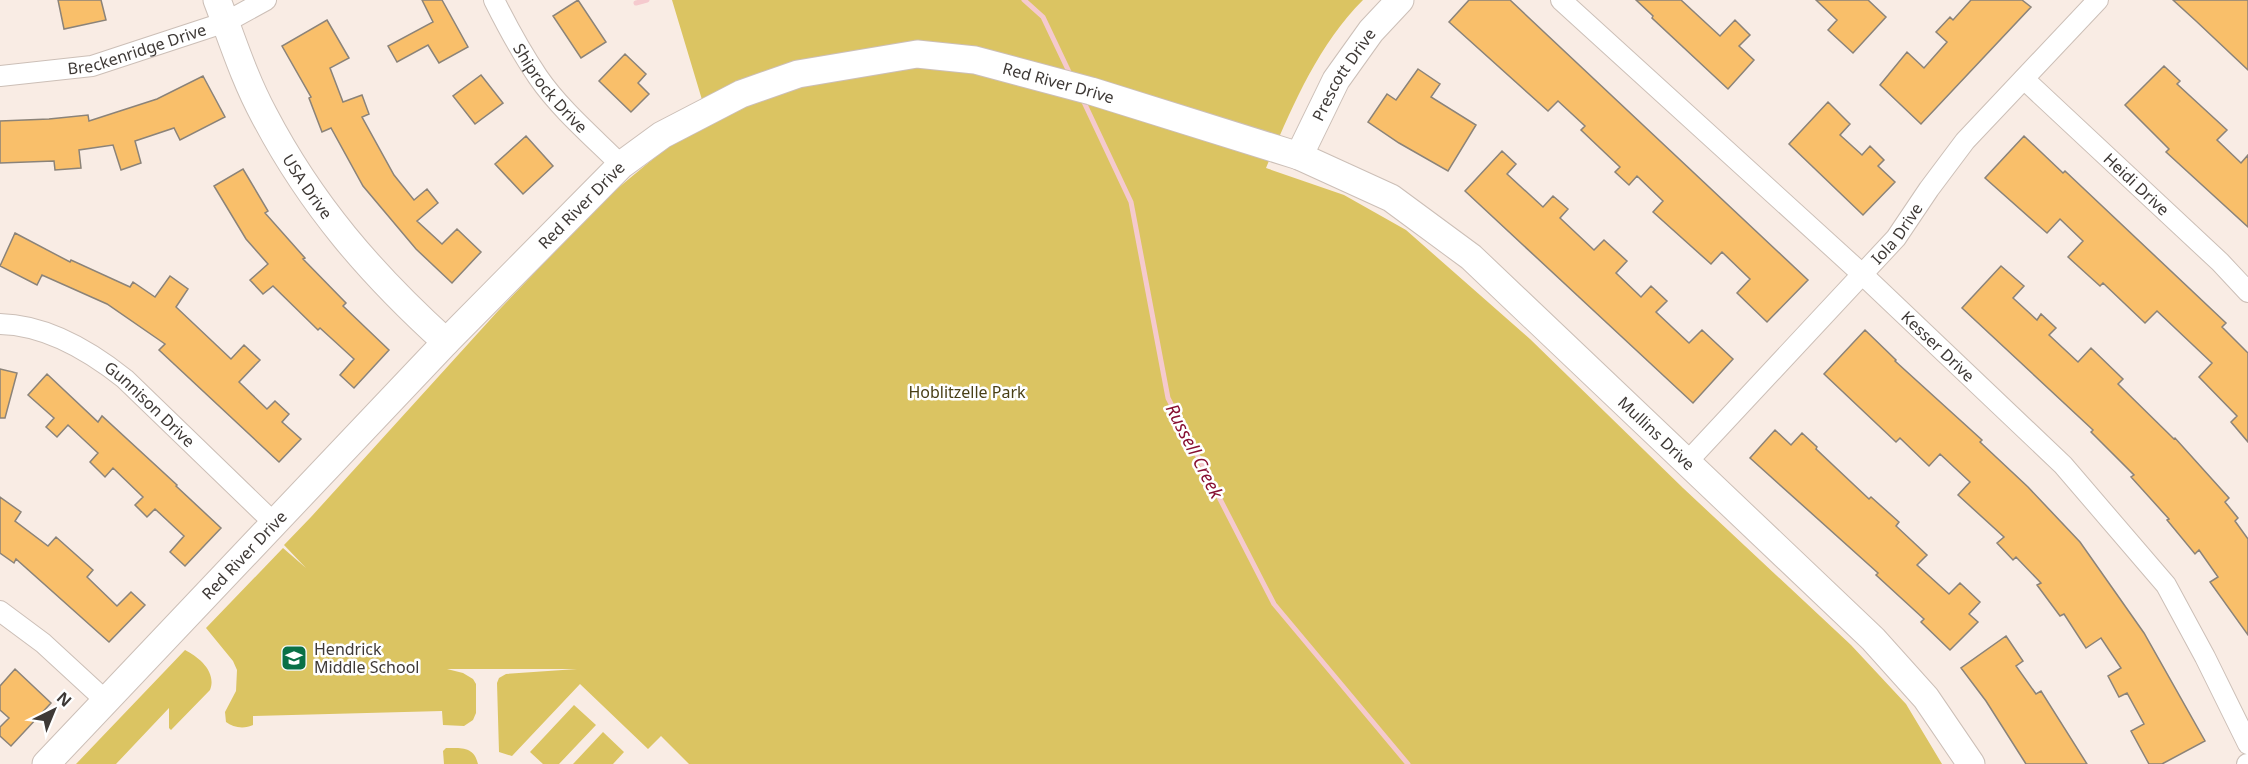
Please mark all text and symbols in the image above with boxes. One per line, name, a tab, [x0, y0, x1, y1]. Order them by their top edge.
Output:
street label: Breckenridge Drive	[66, 18, 209, 80]
street label: Prescott Drive	[1307, 24, 1381, 125]
street label: Shiprock Drive	[508, 39, 592, 138]
street label: Red River Drive	[1000, 57, 1117, 109]
street label: Heidi Drive	[2099, 148, 2174, 220]
street label: USA Drive	[277, 150, 338, 224]
street label: Red River Drive	[533, 157, 630, 254]
street label: Iola Drive	[1866, 199, 1928, 269]
street label: Kesser Drive	[1897, 306, 1980, 387]
street label: Gunnison Drive	[100, 356, 200, 452]
park label: Hoblitzelle Park	[908, 381, 1026, 403]
street label: Mullins Drive	[1613, 392, 1700, 475]
water label: Russell Creek	[1161, 399, 1230, 504]
street label: Red River Drive	[197, 506, 292, 604]
place label: Hendrick Middle School	[314, 638, 419, 678]
school or university icon: Hendrick Middle School	[279, 643, 309, 673]
north arrow	[24, 680, 84, 740]
text: N	[52, 687, 76, 712]

